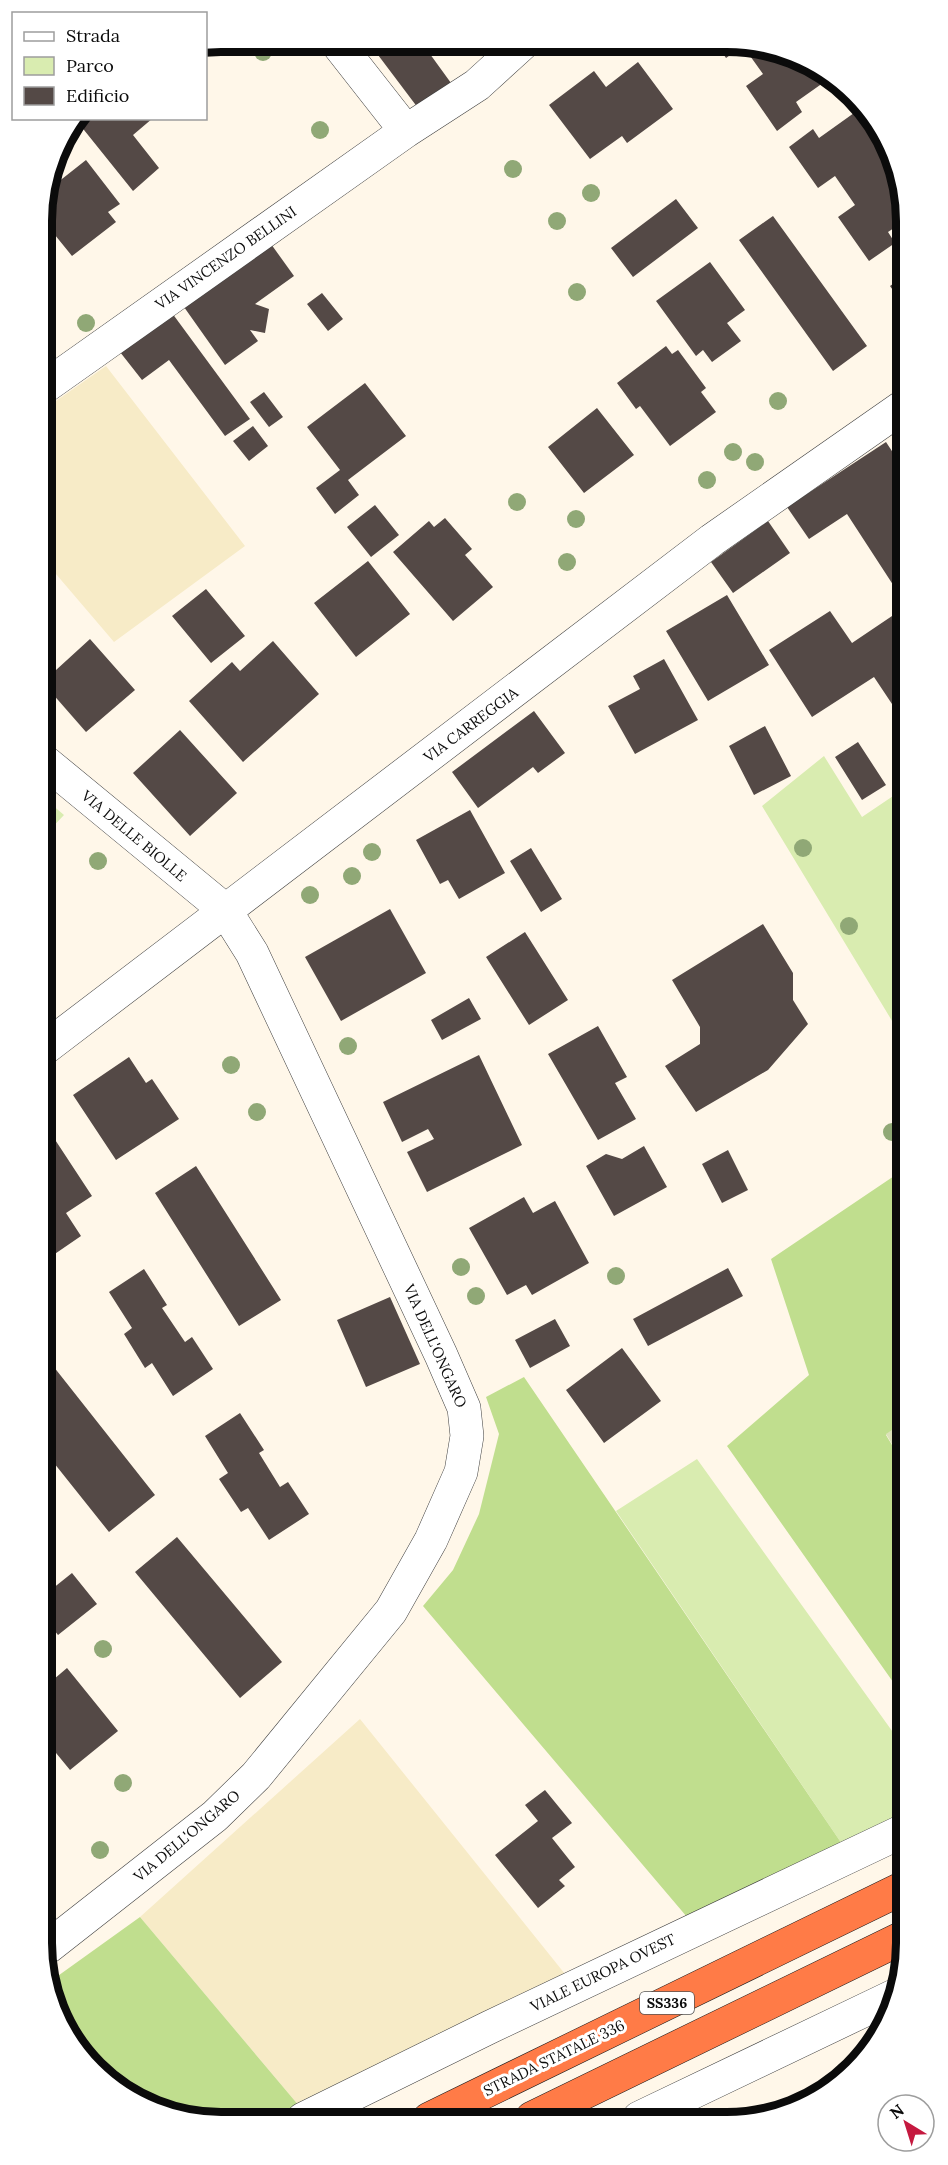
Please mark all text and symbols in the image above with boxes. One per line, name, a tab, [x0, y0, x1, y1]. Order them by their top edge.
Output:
legend	[12, 12, 207, 120]
text: Strada	[66, 24, 120, 47]
text: Parco	[66, 54, 114, 77]
text: Edificio	[66, 84, 129, 107]
street label: VIA VINCENZO BELLINI	[151, 202, 300, 314]
street label: VIA CARREGGIA	[419, 683, 522, 767]
street label: VIA DELLE BIOLLE	[77, 785, 191, 885]
street label: VIA DELL'ONGARO	[399, 1280, 471, 1410]
street label: VIA DELL'ONGARO	[129, 1786, 244, 1886]
street label: VIALE EUROPA OVEST	[526, 1929, 679, 2016]
road number: SS336	[640, 1992, 694, 2014]
street label: STRADA STATALE 336	[480, 2015, 627, 2100]
north arrow	[876, 2093, 936, 2153]
text: N	[886, 2099, 908, 2123]

